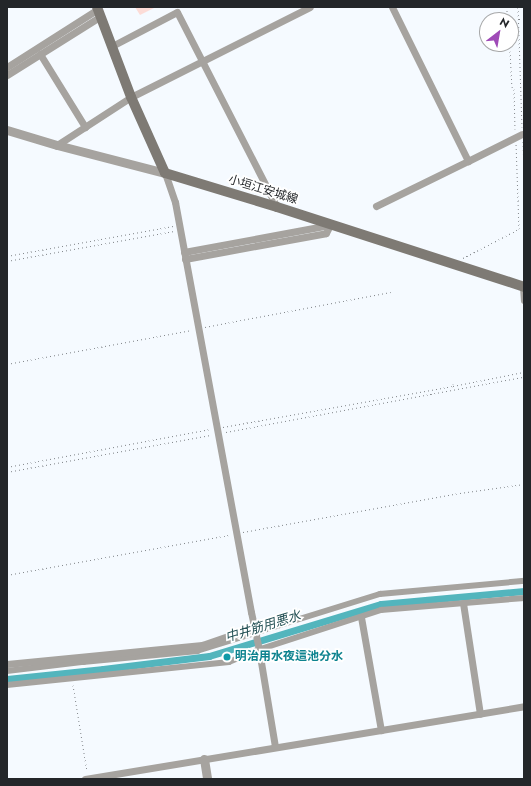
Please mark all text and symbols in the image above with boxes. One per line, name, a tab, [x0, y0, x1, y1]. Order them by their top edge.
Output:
north arrow	[479, 12, 519, 52]
text: N	[497, 13, 513, 32]
street label: 小垣江安城線	[226, 173, 300, 207]
water label: 中井筋用悪水	[223, 608, 303, 646]
place label: 明治用水夜這池分水	[235, 650, 343, 664]
marker: 明治用水夜這池分水	[222, 652, 232, 662]

